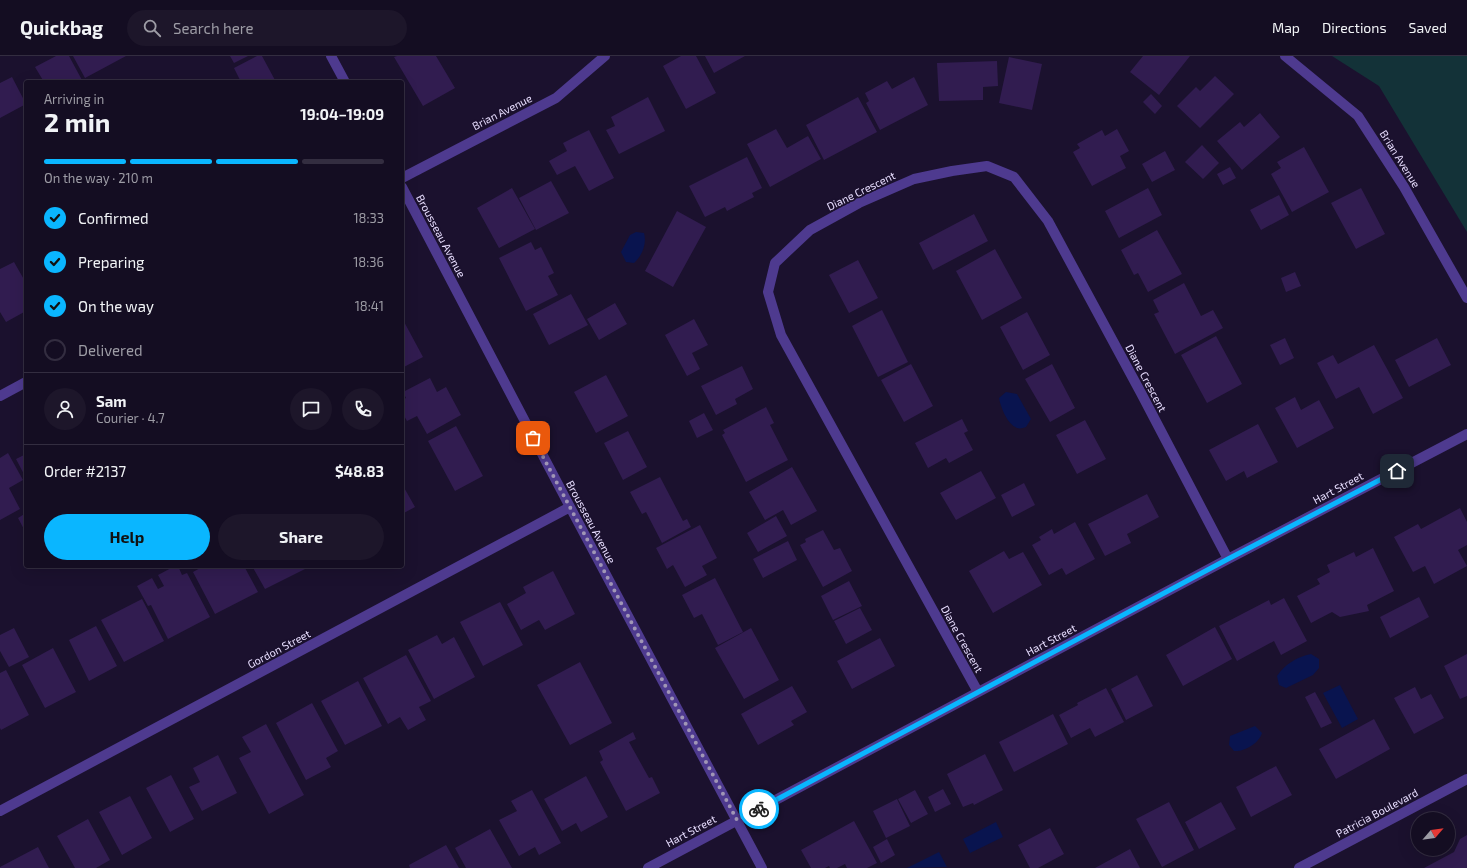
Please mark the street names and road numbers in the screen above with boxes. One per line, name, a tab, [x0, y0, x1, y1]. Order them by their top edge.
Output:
street label: Brian Avenue	[470, 91, 534, 132]
street label: Brian Avenue	[1378, 128, 1423, 190]
street label: Diane Crescent	[824, 168, 897, 213]
street label: Brousseau Avenue	[414, 192, 469, 280]
street label: Diane Crescent	[1123, 342, 1170, 414]
street label: Hart Street	[1310, 469, 1365, 506]
street label: Brousseau Avenue	[564, 478, 619, 566]
street label: Diane Crescent	[939, 603, 986, 675]
street label: Hart Street	[1023, 621, 1078, 658]
street label: Gordon Street	[245, 627, 312, 671]
street label: Patricia Boulevard	[1333, 785, 1420, 840]
street label: Hart Street	[663, 812, 718, 849]

